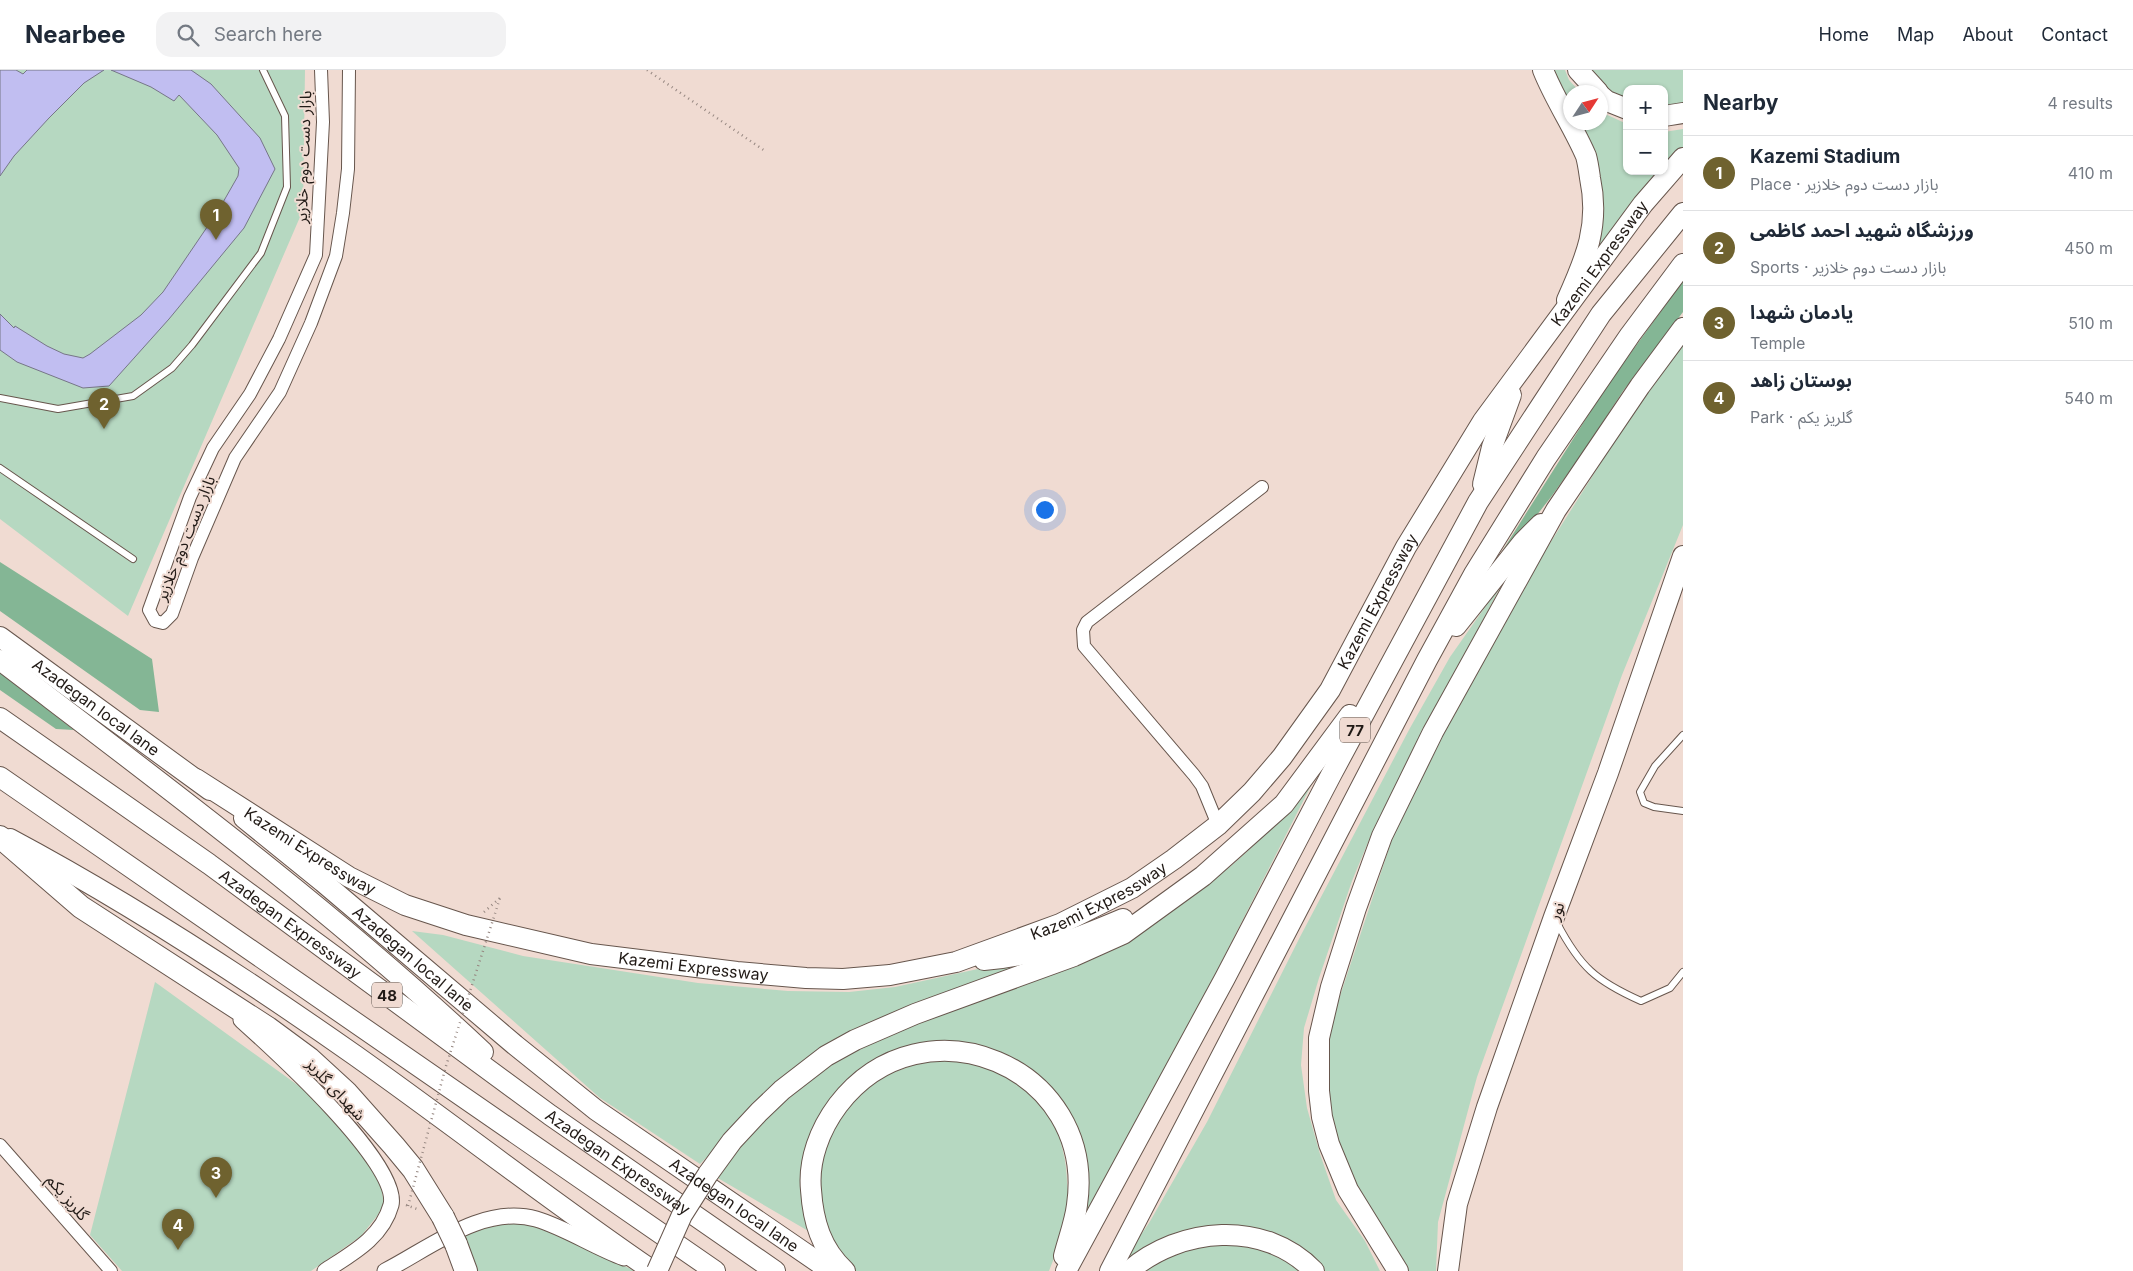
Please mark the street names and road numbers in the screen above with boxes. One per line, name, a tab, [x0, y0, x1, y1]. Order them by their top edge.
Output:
street label: بازار دست دوم خلازیر	[291, 90, 318, 225]
street label: Kazemi Expressway	[1546, 197, 1652, 330]
street label: بازار دست دوم خلازیر	[150, 472, 222, 606]
street label: Kazemi Expressway	[1333, 530, 1422, 673]
street label: Azadegan local lane	[29, 654, 164, 760]
road number: 77	[1340, 718, 1370, 742]
street label: Kazemi Expressway	[241, 803, 379, 899]
street label: Kazemi Expressway	[1028, 857, 1170, 944]
street label: Azadegan Expressway	[215, 865, 365, 983]
street label: نور	[1543, 899, 1568, 924]
street label: Azadegan local lane	[349, 902, 478, 1016]
street label: Kazemi Expressway	[617, 947, 769, 985]
road number: 48	[372, 982, 402, 1008]
street label: شهدای گلریز	[301, 1053, 370, 1124]
street label: Azadegan Expressway	[542, 1105, 694, 1219]
street label: Azadegan local lane	[666, 1153, 803, 1256]
street label: گلریز یکم	[40, 1170, 94, 1227]

